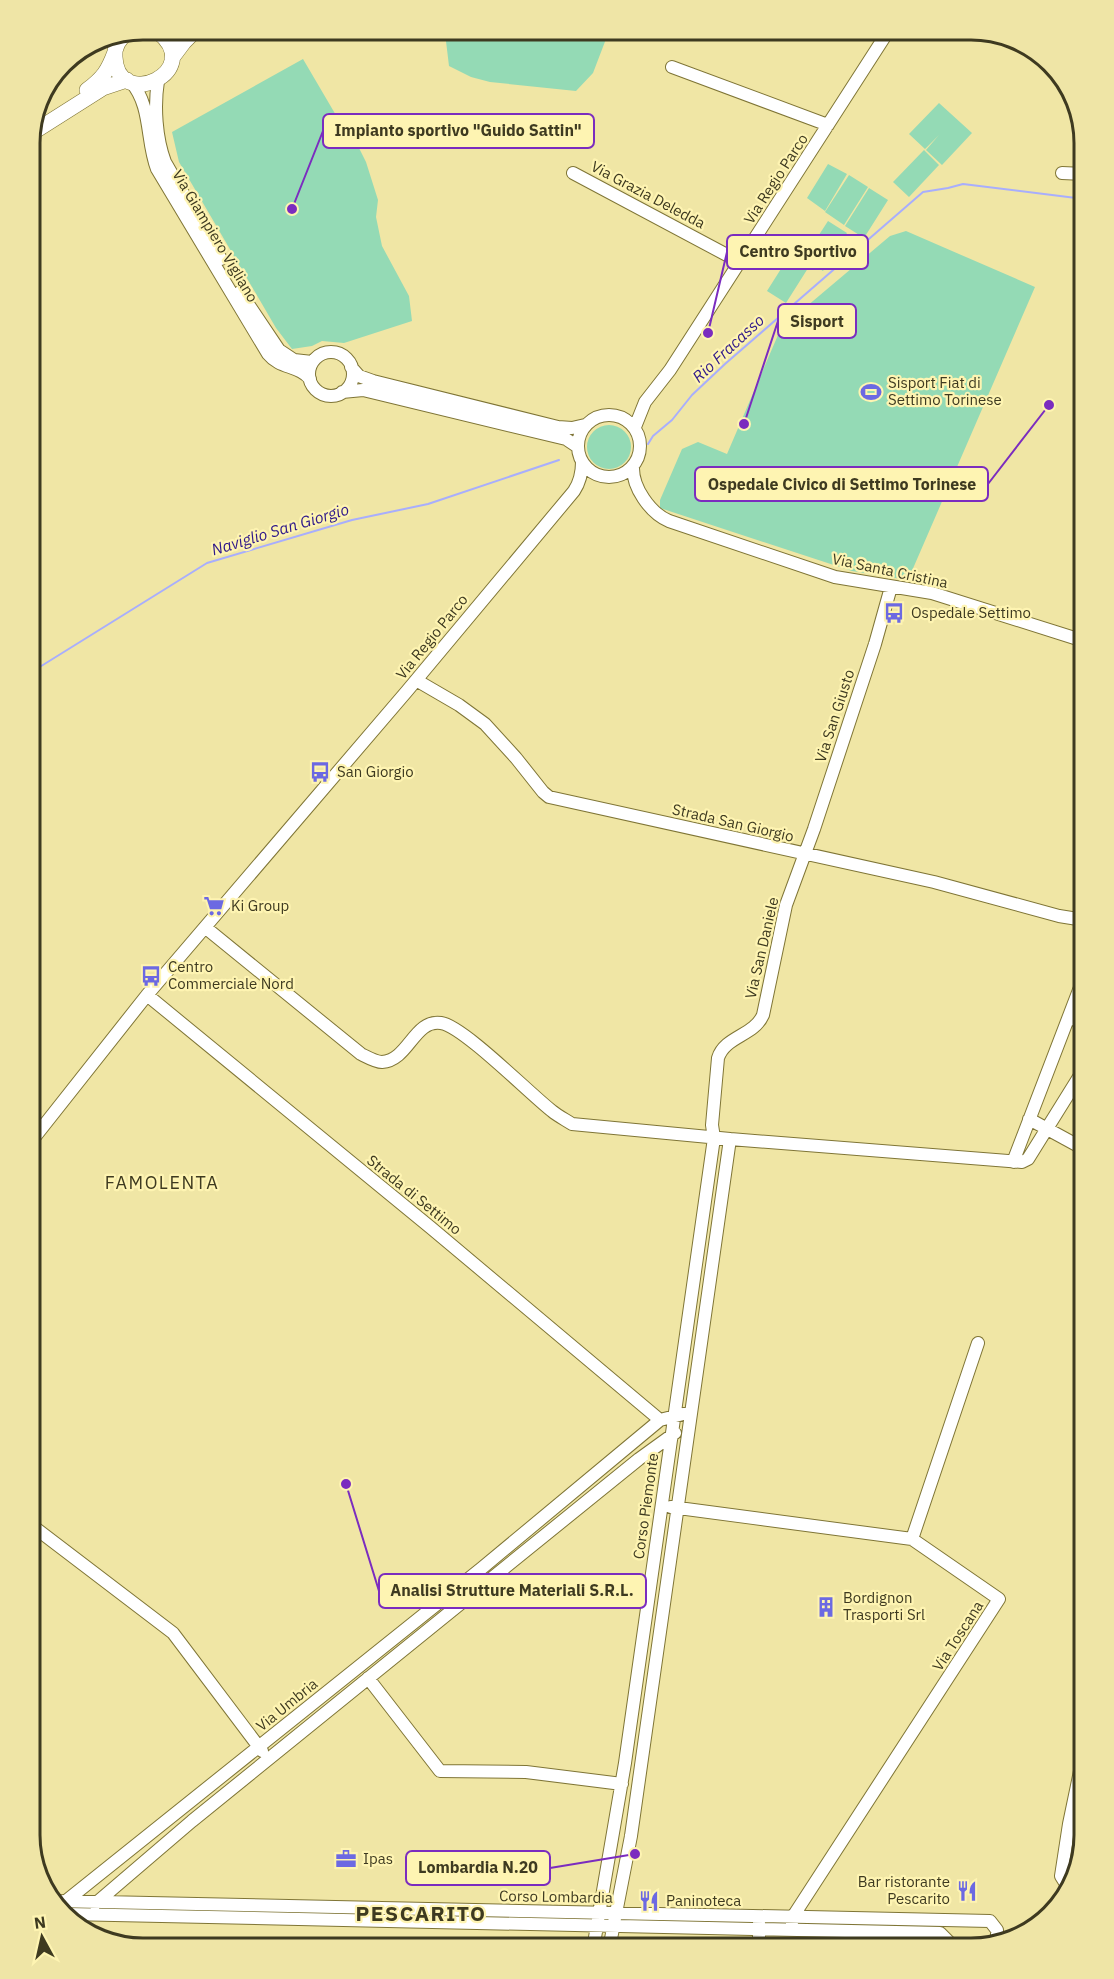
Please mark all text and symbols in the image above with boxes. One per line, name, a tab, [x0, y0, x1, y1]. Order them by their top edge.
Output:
callout: Impianto sportivo "Guido Sattin"	[323, 114, 594, 148]
text: Impianto sportivo "Guido Sattin"	[334, 120, 582, 140]
street label: Via Regio Parco	[739, 130, 812, 227]
street label: Via Grazia Deledda	[588, 156, 709, 233]
street label: Via Giampiero Vigliano	[168, 166, 263, 305]
callout: Centro Sportivo	[727, 235, 868, 269]
text: Centro Sportivo	[739, 241, 857, 261]
callout: Sisport	[778, 304, 856, 338]
water label: Rio Fracasso	[688, 310, 768, 386]
text: Sisport	[790, 311, 844, 331]
place label: Sisport Fiat di Settimo Torinese	[888, 373, 1002, 409]
sports icon: Sisport Fiat di Settimo Torinese	[859, 380, 883, 404]
callout: Ospedale Civico di Settimo Torinese	[695, 467, 988, 501]
text: Ospedale Civico di Settimo Torinese	[708, 474, 976, 494]
water label: Naviglio San Giorgio	[209, 499, 351, 559]
street label: Via Santa Cristina	[831, 549, 950, 592]
street label: Via Regio Parco	[392, 590, 472, 683]
bus stop icon: Ospedale Settimo	[882, 601, 906, 625]
place label: Ospedale Settimo	[911, 603, 1031, 622]
street label: Via San Giusto	[811, 667, 859, 765]
bus stop icon: San Giorgio	[308, 760, 332, 784]
place label: San Giorgio	[337, 762, 414, 781]
street label: Strada San Giorgio	[670, 799, 796, 846]
supermarket icon: Ki Group	[202, 894, 226, 918]
street label: Via San Daniele	[741, 895, 782, 1001]
place label: Ki Group	[231, 896, 289, 915]
place label: Centro Commerciale Nord	[168, 957, 294, 993]
bus stop icon: Centro Commerciale Nord	[139, 964, 163, 988]
street label: Strada di Settimo	[363, 1151, 465, 1239]
district label: FAMOLENTA	[105, 1171, 219, 1194]
street label: Corso Piemonte	[629, 1452, 662, 1560]
callout: Analisi Strutture Materiali S.R.L.	[379, 1574, 646, 1608]
text: Analisi Strutture Materiali S.R.L.	[390, 1580, 634, 1600]
place label: Bordignon Trasporti Srl	[843, 1588, 925, 1624]
building icon: Bordignon Trasporti Srl	[814, 1595, 838, 1619]
street label: Via Toscana	[928, 1597, 987, 1674]
street label: Via Umbria	[252, 1674, 321, 1735]
office icon: Ipas	[334, 1847, 358, 1871]
place label: Ipas	[363, 1849, 393, 1868]
callout: Lombardia N.20	[406, 1851, 550, 1885]
text: Lombardia N.20	[418, 1857, 538, 1877]
place label: Bar ristorante Pescarito	[858, 1872, 950, 1908]
restaurant icon: Bar ristorante Pescarito	[955, 1879, 979, 1903]
street label: Corso Lombardia	[499, 1886, 613, 1907]
restaurant icon: Paninoteca	[637, 1889, 661, 1913]
place label: Paninoteca	[666, 1891, 741, 1910]
district label: PESCARITO	[356, 1899, 486, 1927]
north arrow	[12, 1907, 72, 1967]
text: N	[33, 1911, 47, 1933]

